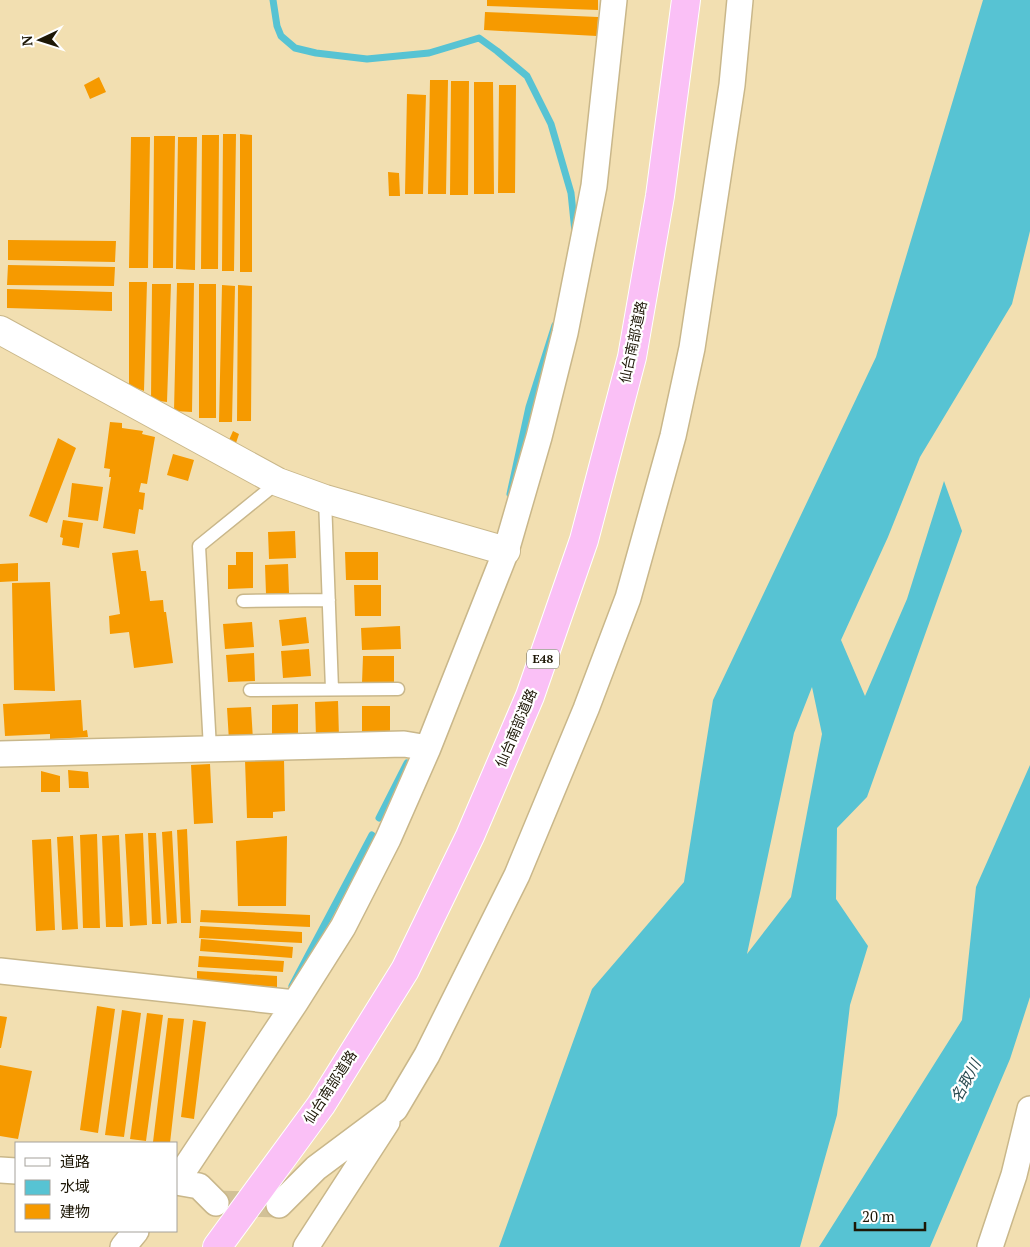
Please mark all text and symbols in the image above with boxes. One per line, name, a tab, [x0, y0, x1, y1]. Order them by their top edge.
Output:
north arrow	[15, 15, 65, 65]
text: N	[17, 35, 36, 47]
street label: 仙台南部道路	[614, 299, 651, 385]
road number: E48	[527, 650, 559, 669]
street label: 仙台南部道路	[490, 685, 541, 770]
street label: 仙台南部道路	[299, 1046, 360, 1127]
water label: 名取川	[946, 1054, 985, 1105]
legend	[15, 1142, 178, 1232]
text: 道路	[60, 1151, 90, 1171]
text: 水域	[60, 1176, 90, 1196]
scale bar	[855, 1200, 925, 1232]
text: 建物	[60, 1201, 90, 1221]
text: 20 m	[862, 1206, 895, 1226]

